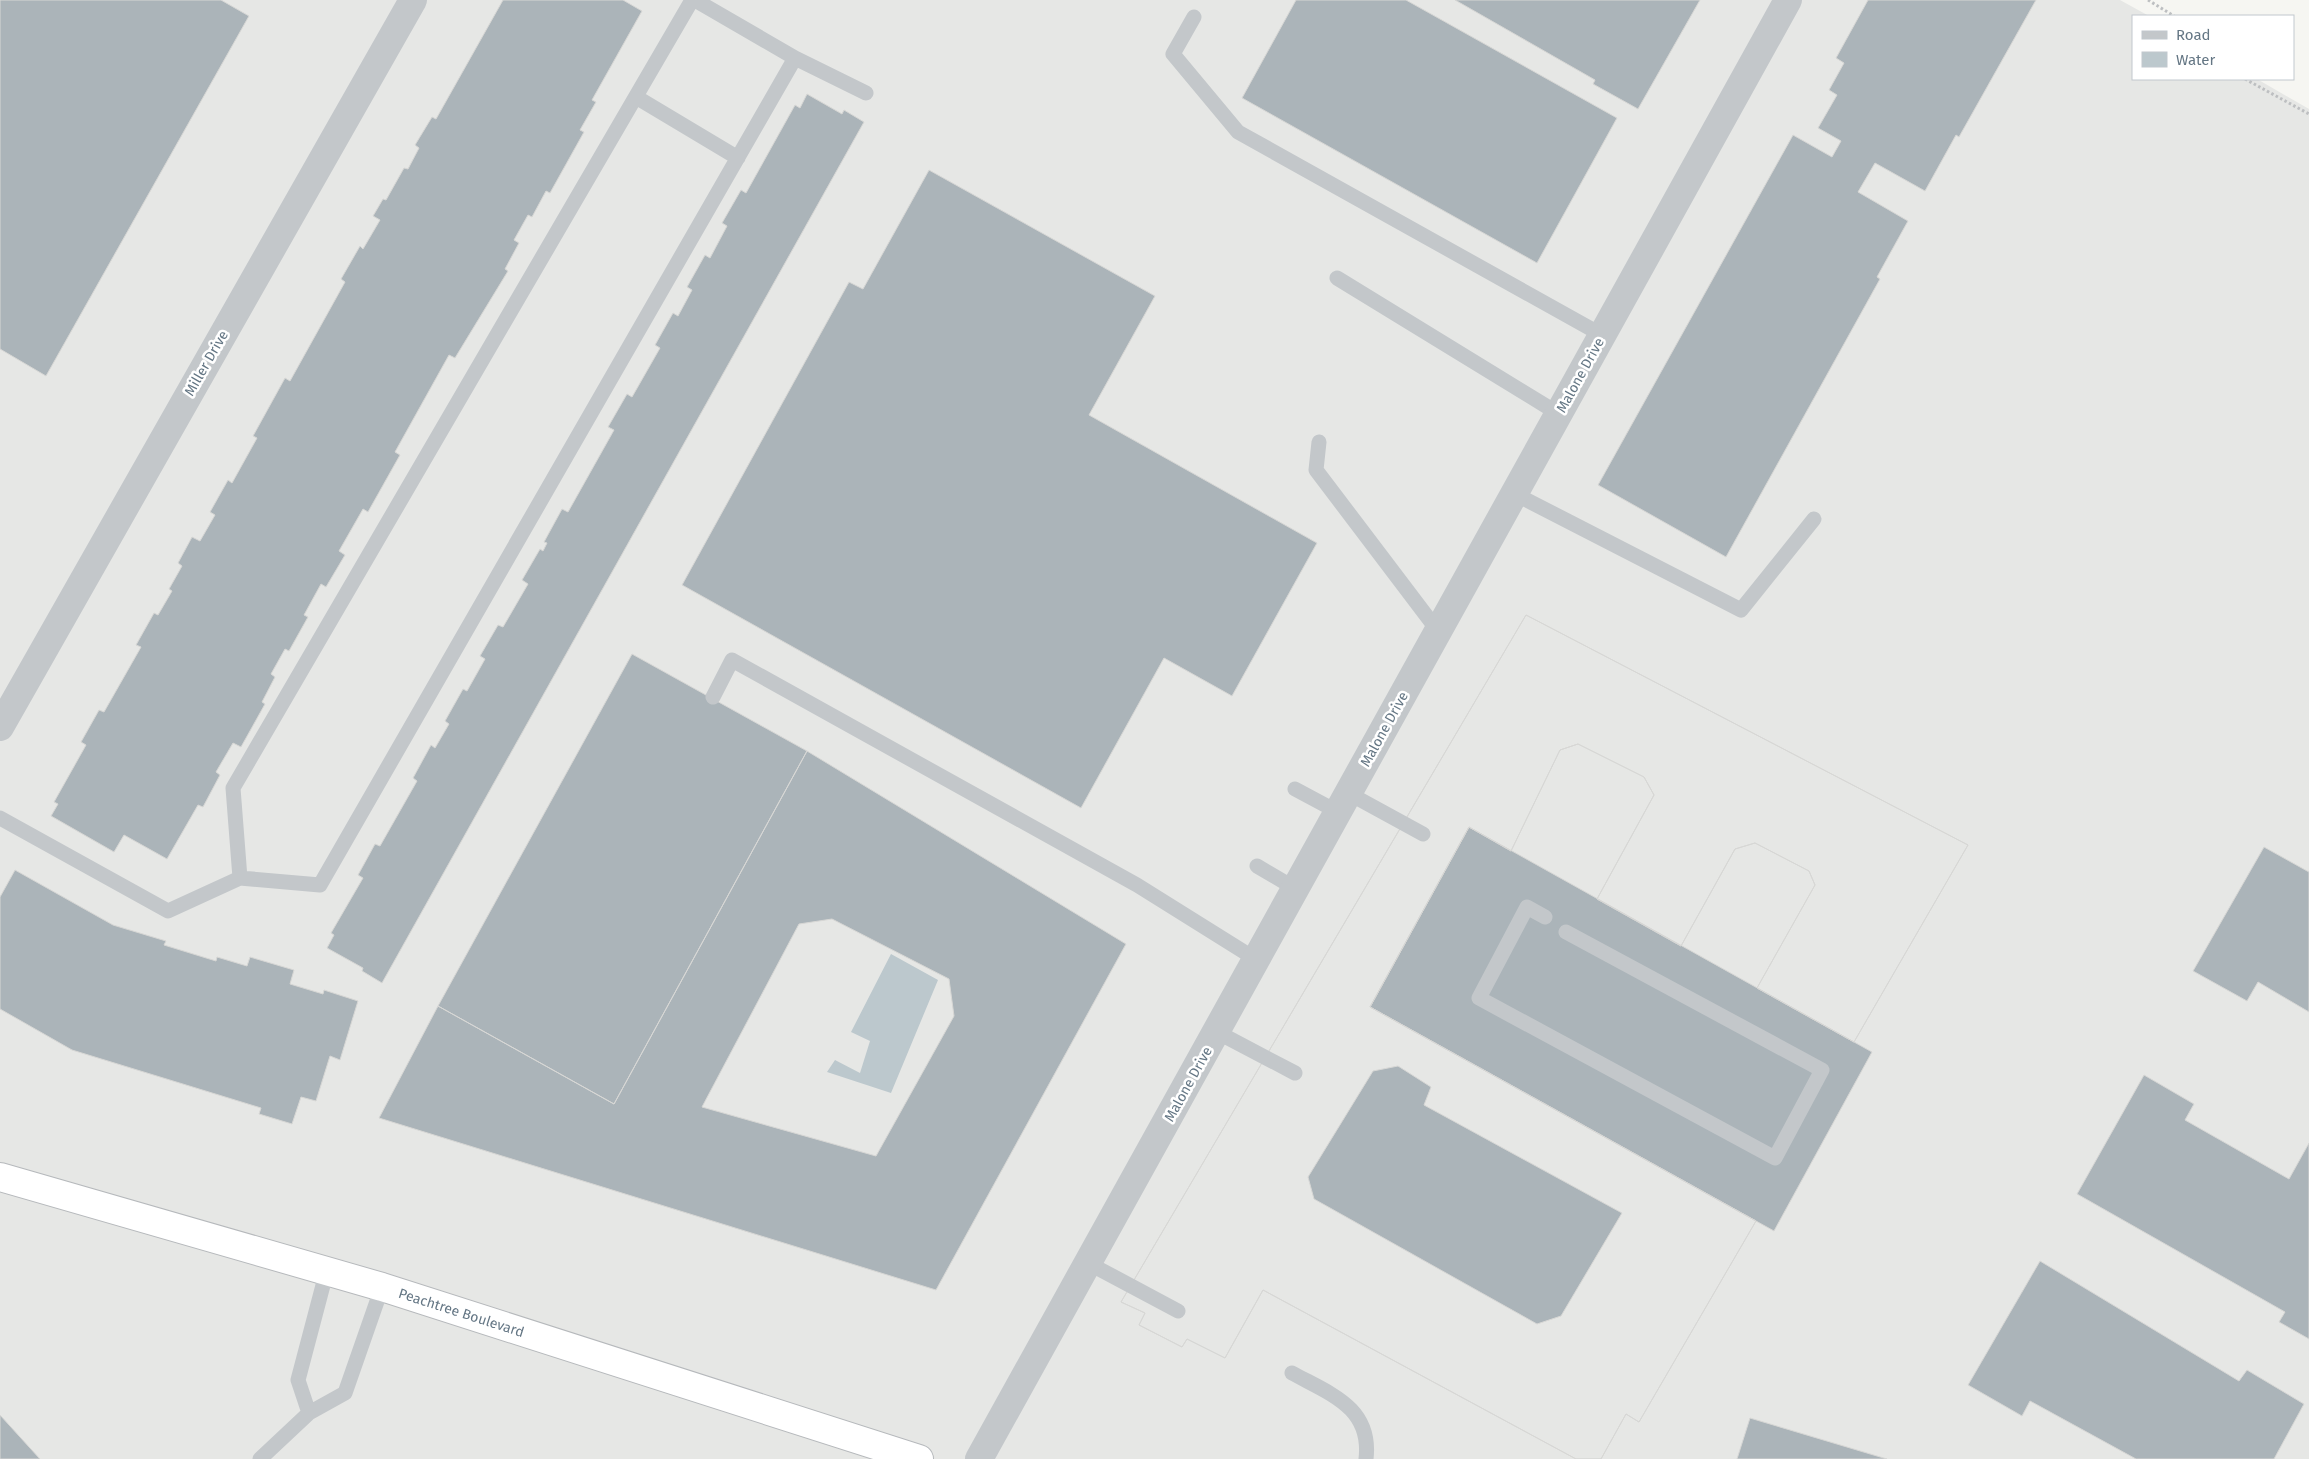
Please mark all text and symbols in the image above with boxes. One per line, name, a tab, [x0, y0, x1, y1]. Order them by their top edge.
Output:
legend	[2132, 15, 2294, 80]
text: Road	[2176, 26, 2211, 44]
text: Water	[2176, 51, 2215, 69]
street label: Miller Drive	[181, 328, 232, 399]
street label: Malone Drive	[1553, 335, 1608, 416]
street label: Malone Drive	[1357, 689, 1412, 770]
street label: Malone Drive	[1161, 1044, 1216, 1125]
street label: Peachtree Boulevard	[396, 1285, 526, 1341]

